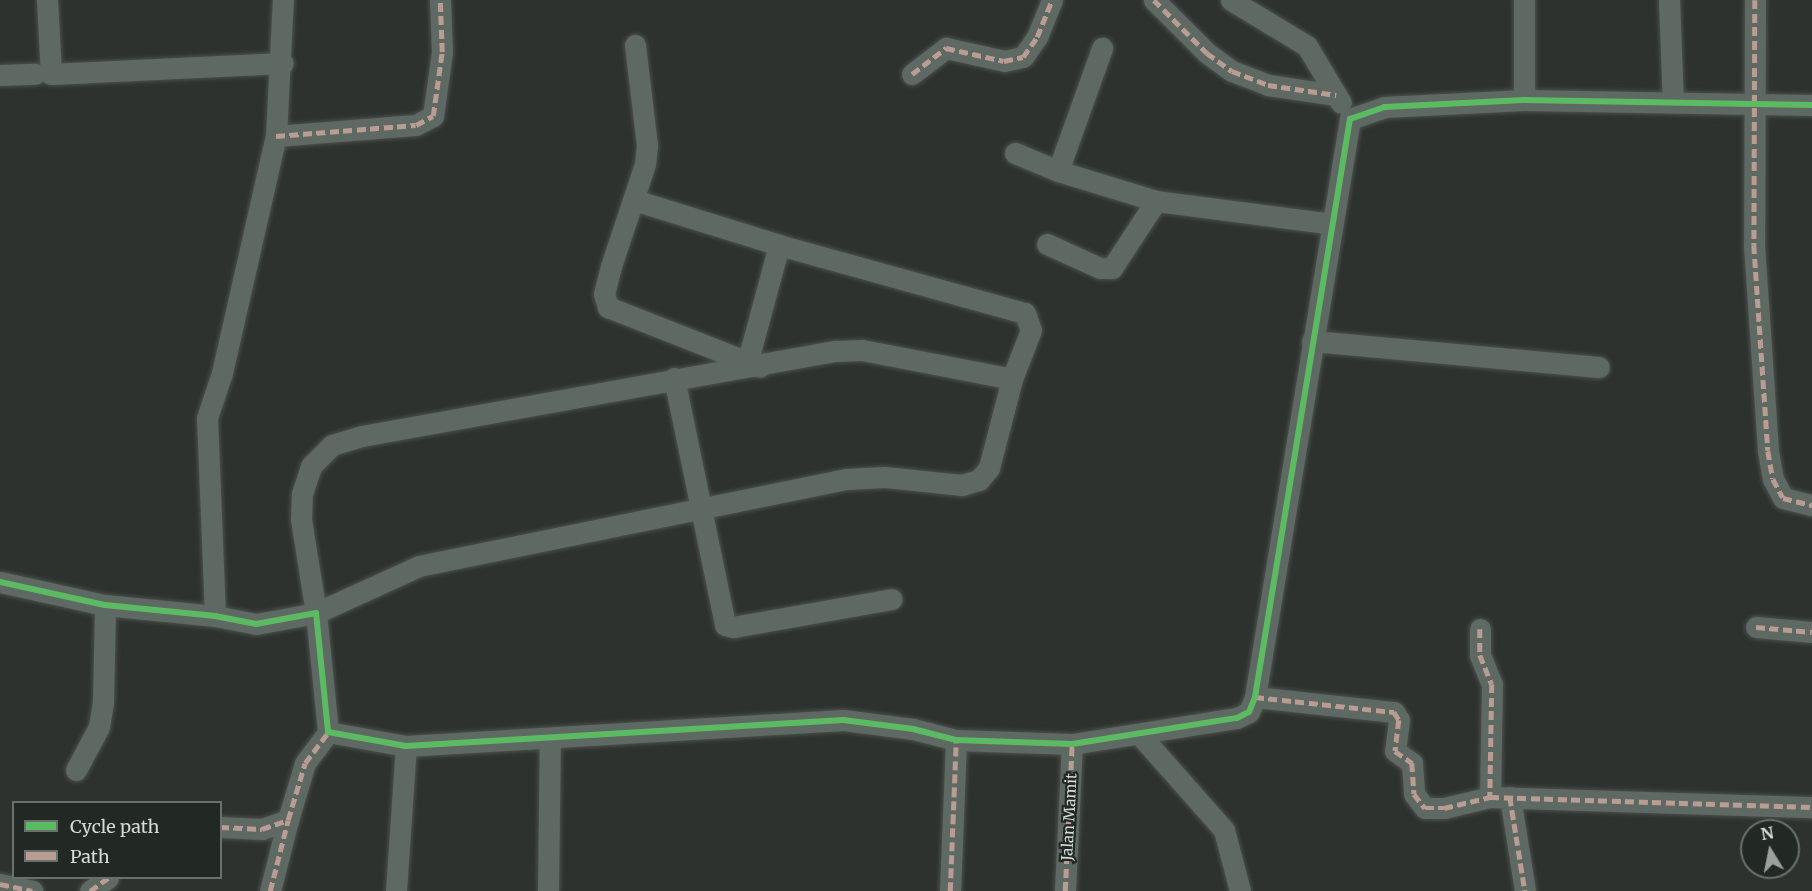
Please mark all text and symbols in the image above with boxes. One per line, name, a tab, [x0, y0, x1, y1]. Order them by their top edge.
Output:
street label: Jalan Mamit	[1058, 773, 1080, 861]
legend	[12, 801, 222, 879]
text: Cycle path	[70, 815, 159, 838]
north arrow	[1740, 819, 1800, 879]
text: N	[1759, 822, 1775, 844]
text: Path	[70, 845, 110, 868]

